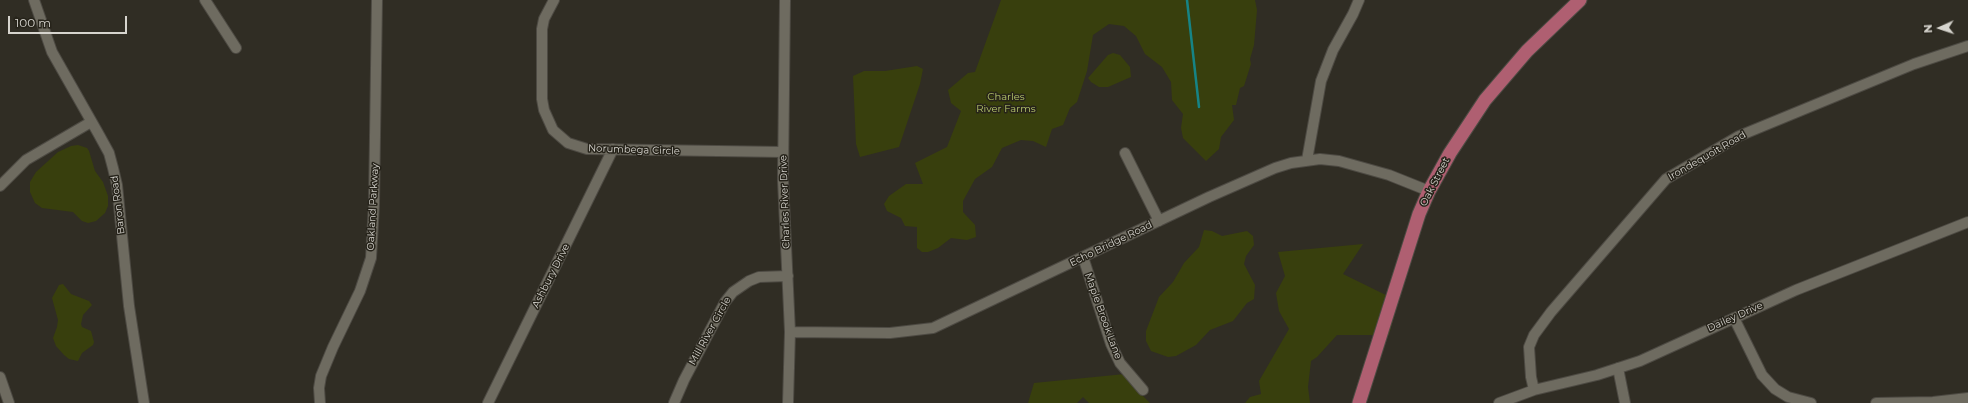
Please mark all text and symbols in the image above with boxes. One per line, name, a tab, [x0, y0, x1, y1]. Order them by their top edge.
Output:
scale bar	[10, 8, 129, 34]
north arrow	[1920, 8, 1960, 48]
text: 100 m	[15, 15, 51, 30]
text: N	[1921, 24, 1935, 33]
park label: Charles River Farms	[976, 91, 1036, 114]
street label: Irondequoit Road	[1666, 129, 1748, 183]
street label: Norumbega Circle	[588, 142, 680, 158]
street label: Charles River Drive	[777, 155, 793, 249]
street label: Oak Street	[1418, 156, 1452, 208]
street label: Oakland Parkway	[365, 163, 381, 251]
street label: Baron Road	[108, 175, 128, 235]
street label: Echo Bridge Road	[1068, 219, 1154, 269]
street label: Ashbury Drive	[530, 242, 572, 310]
street label: Maple Brook Lane	[1082, 271, 1124, 361]
street label: Mill River Circle	[686, 295, 734, 367]
street label: Dailey Drive	[1705, 299, 1765, 335]

